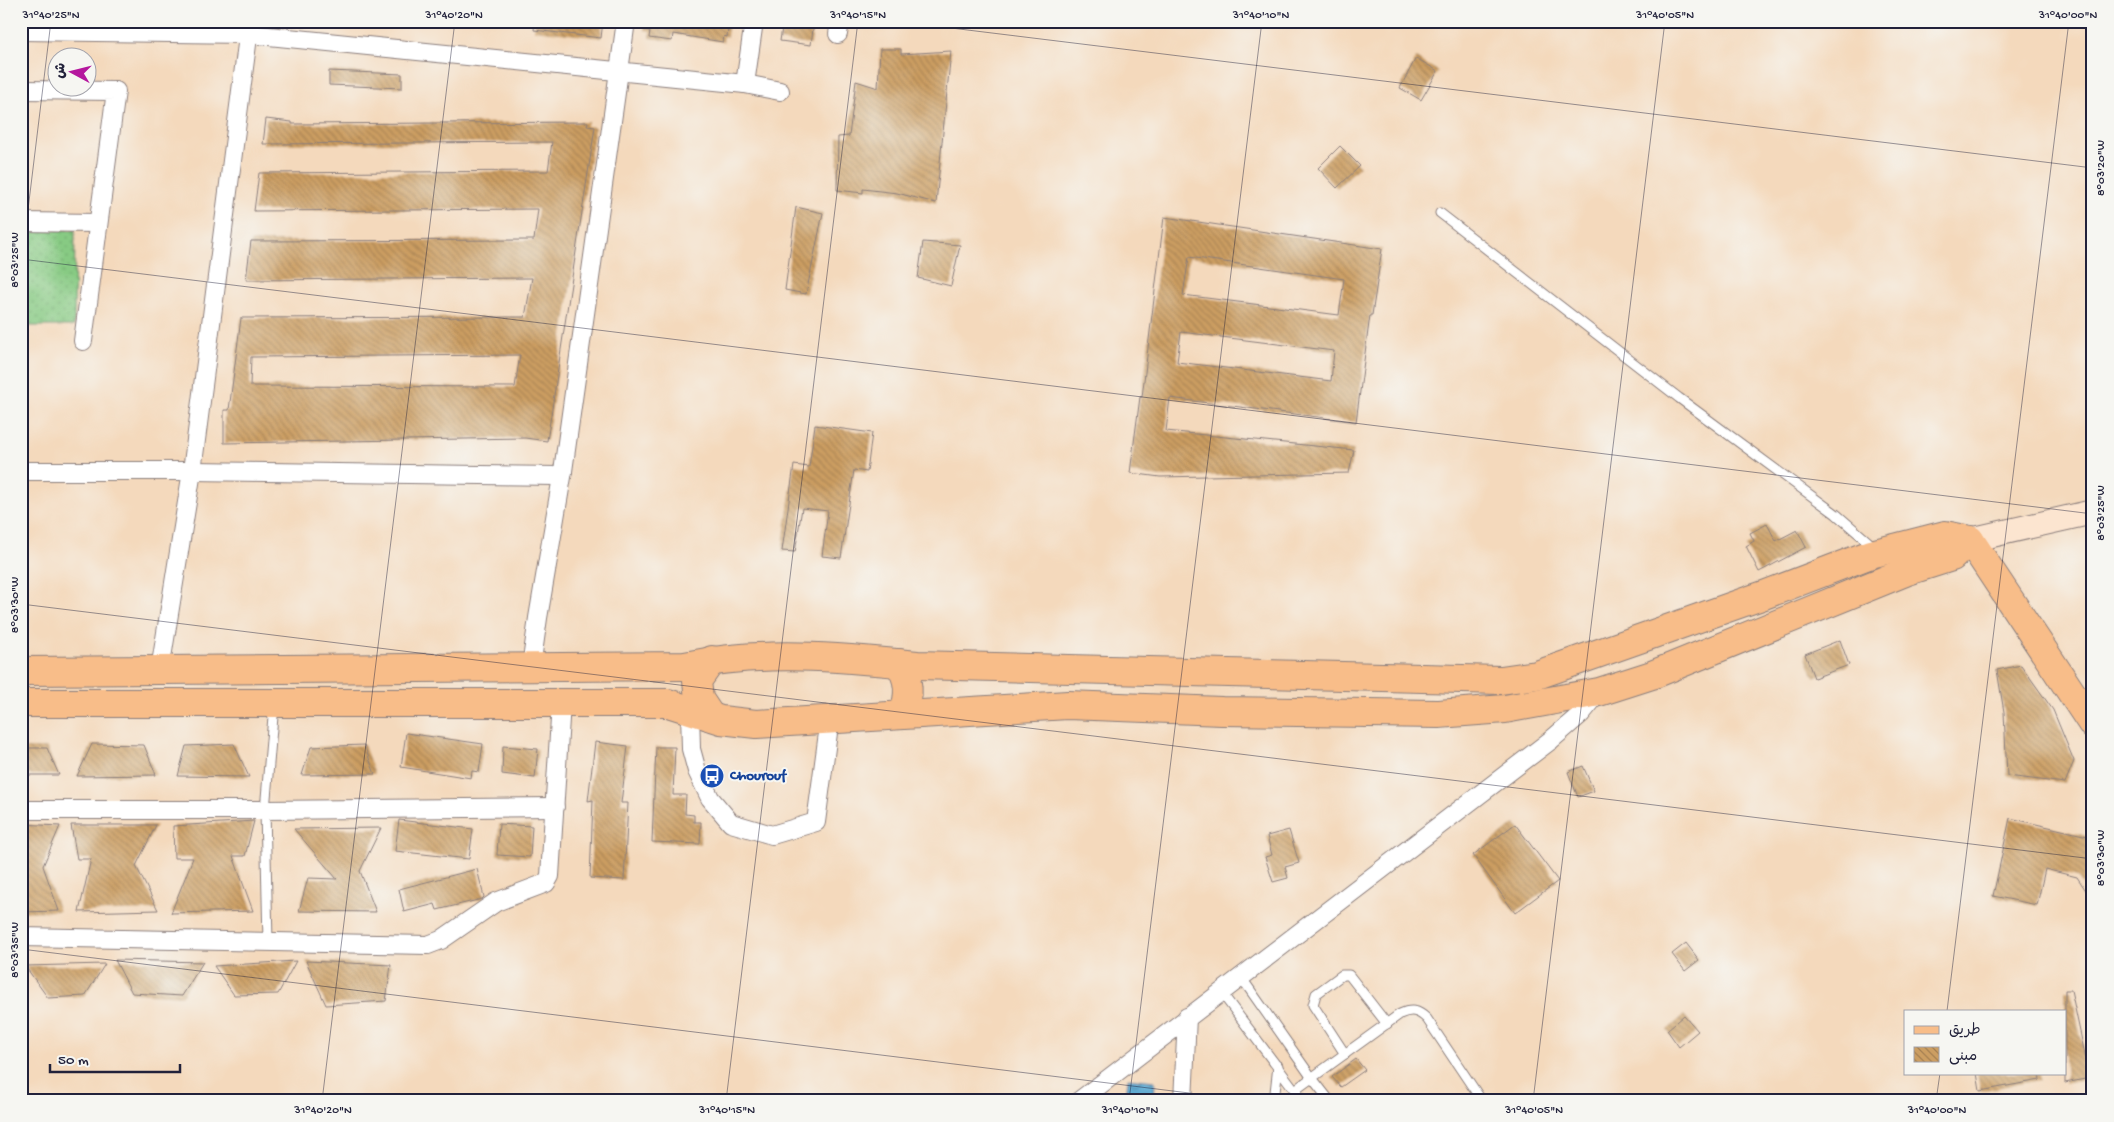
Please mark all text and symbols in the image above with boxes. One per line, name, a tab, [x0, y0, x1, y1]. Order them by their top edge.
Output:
text: 31°40'25"N	[21, 9, 80, 23]
text: 31°40'20"N	[424, 9, 483, 23]
text: 31°40'15"N	[829, 9, 886, 23]
text: 31°40'10"N	[1232, 9, 1289, 23]
text: 31°40'05"N	[1635, 9, 1694, 23]
text: 31°40'00"N	[2038, 9, 2097, 23]
north arrow	[48, 48, 98, 98]
text: ش	[52, 62, 71, 79]
text: 8°03'20"W	[2095, 140, 2109, 196]
text: 8°03'25"W	[9, 232, 23, 288]
text: 8°03'25"W	[2095, 485, 2109, 541]
text: 8°03'30"W	[9, 577, 23, 633]
bus stop icon: Chourouf	[699, 763, 725, 789]
place label: Chourouf	[729, 767, 787, 785]
text: 8°03'30"W	[2095, 830, 2109, 886]
text: 8°03'35"W	[9, 922, 23, 978]
legend	[1904, 1010, 2066, 1074]
text: طريق	[1949, 1022, 1981, 1040]
scale bar	[50, 1042, 180, 1074]
text: مبنى	[1949, 1048, 1977, 1066]
text: 50 m	[58, 1052, 89, 1070]
text: 31°40'20"N	[293, 1104, 352, 1118]
text: 31°40'15"N	[698, 1104, 755, 1118]
text: 31°40'10"N	[1101, 1104, 1158, 1118]
text: 31°40'05"N	[1504, 1104, 1563, 1118]
text: 31°40'00"N	[1907, 1104, 1966, 1118]

